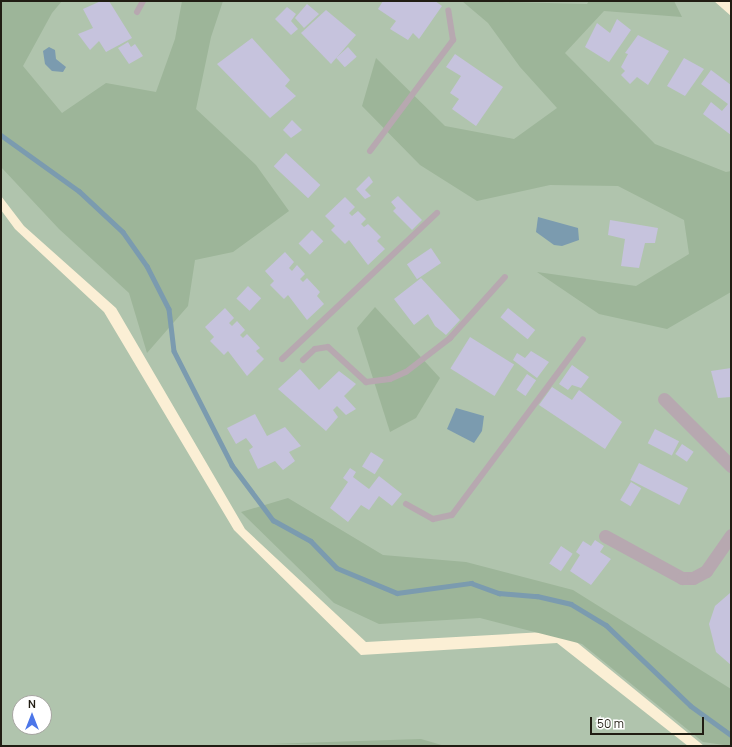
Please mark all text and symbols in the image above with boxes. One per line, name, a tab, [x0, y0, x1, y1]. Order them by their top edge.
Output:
north arrow	[12, 695, 52, 735]
text: N	[28, 696, 36, 711]
scale bar	[592, 709, 706, 735]
text: 50 m	[597, 715, 624, 732]

